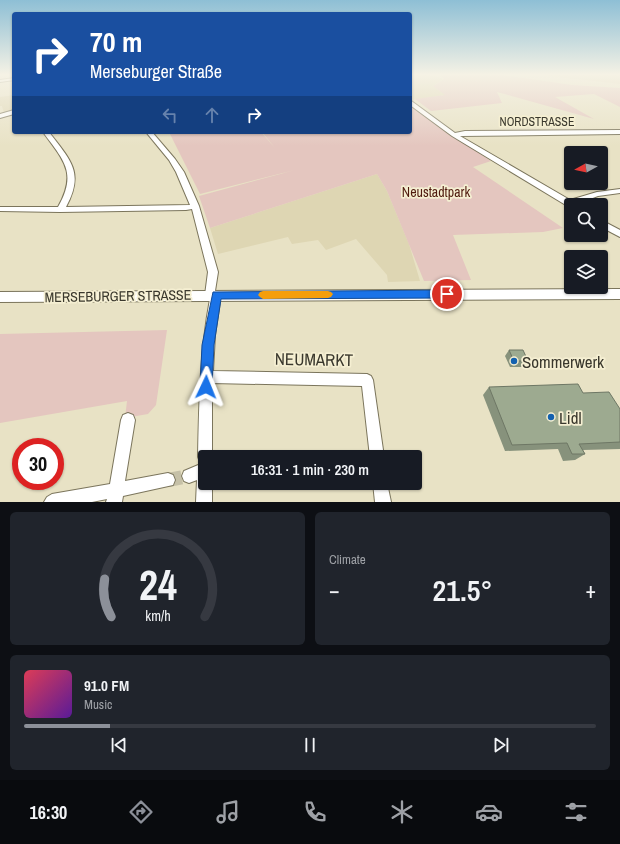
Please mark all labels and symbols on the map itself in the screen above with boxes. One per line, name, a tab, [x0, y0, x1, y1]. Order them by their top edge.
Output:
street label: NORDSTRASSE	[500, 114, 574, 130]
north arrow	[564, 146, 608, 190]
park label: Neustadtpark	[402, 183, 470, 201]
pin	[430, 277, 464, 311]
street label: MERSEBURGER STRASSE	[44, 286, 192, 306]
street label: NEUMARKT	[275, 347, 354, 371]
place label: Sommerwerk	[522, 350, 604, 373]
marker: Sommerwerk	[509, 356, 519, 366]
position arrow	[185, 366, 227, 408]
place label: Lidl	[559, 406, 581, 429]
marker: Lidl	[546, 412, 556, 422]
speed limit sign: 30	[12, 438, 64, 490]

